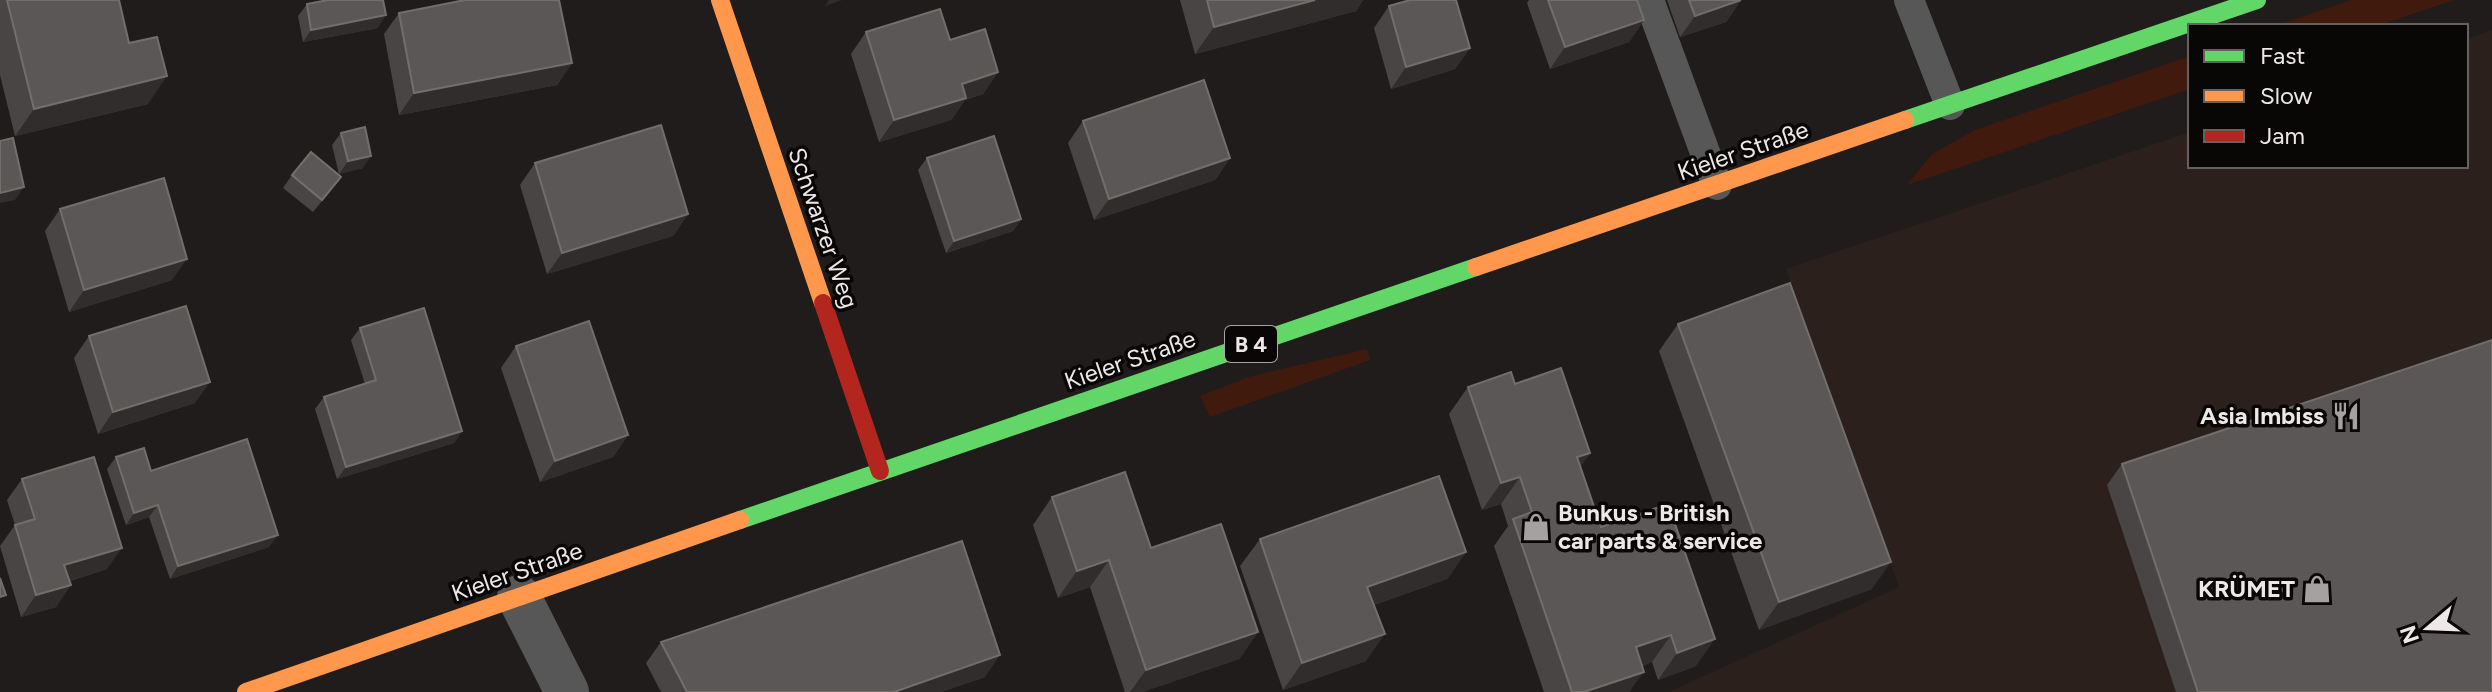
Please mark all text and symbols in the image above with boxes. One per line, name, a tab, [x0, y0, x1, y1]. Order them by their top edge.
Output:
legend	[2188, 24, 2468, 168]
text: Fast	[2260, 41, 2305, 70]
text: Slow	[2260, 81, 2313, 110]
street label: Kieler Straße	[1674, 115, 1812, 186]
text: Jam	[2260, 121, 2305, 150]
street label: Schwarzer Weg	[782, 144, 865, 312]
street label: Kieler Straße	[1061, 324, 1199, 395]
road number: B 4	[1225, 326, 1277, 362]
place label: Asia Imbiss	[2200, 401, 2324, 430]
restaurant icon: Asia Imbiss	[2331, 401, 2361, 431]
place label: Bunkus - British car parts & service	[1558, 498, 1762, 555]
shop icon: Bunkus - British car parts & service	[1521, 512, 1551, 542]
street label: Kieler Straße	[448, 536, 586, 607]
place label: KRÜMET	[2198, 574, 2295, 603]
shop icon: KRÜMET	[2302, 574, 2332, 604]
north arrow	[2388, 588, 2468, 668]
text: N	[2394, 622, 2425, 647]

